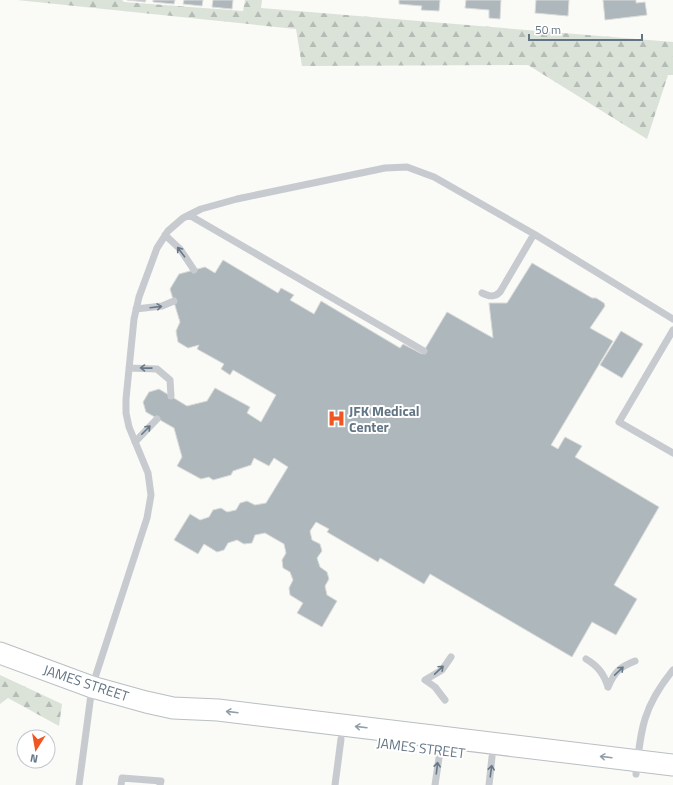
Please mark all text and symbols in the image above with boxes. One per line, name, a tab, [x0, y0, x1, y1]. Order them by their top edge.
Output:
scale bar	[529, 16, 642, 42]
text: 50 m	[535, 20, 561, 39]
one-way arrow	[177, 246, 185, 257]
one-way arrow	[149, 303, 162, 311]
one-way arrow	[140, 364, 153, 372]
place label: JFK Medical Center	[349, 400, 420, 437]
hospital icon: JFK Medical Center	[326, 409, 346, 429]
one-way arrow	[141, 425, 151, 435]
street label: JAMES STREET	[41, 659, 132, 706]
one-way arrow	[434, 666, 445, 675]
one-way arrow	[614, 666, 624, 675]
one-way arrow	[226, 708, 239, 715]
one-way arrow	[355, 724, 368, 731]
north arrow	[16, 729, 56, 769]
street label: JAMES STREET	[376, 732, 467, 763]
text: N	[29, 750, 39, 767]
one-way arrow	[600, 753, 613, 760]
one-way arrow	[434, 762, 441, 775]
one-way arrow	[487, 765, 494, 778]

